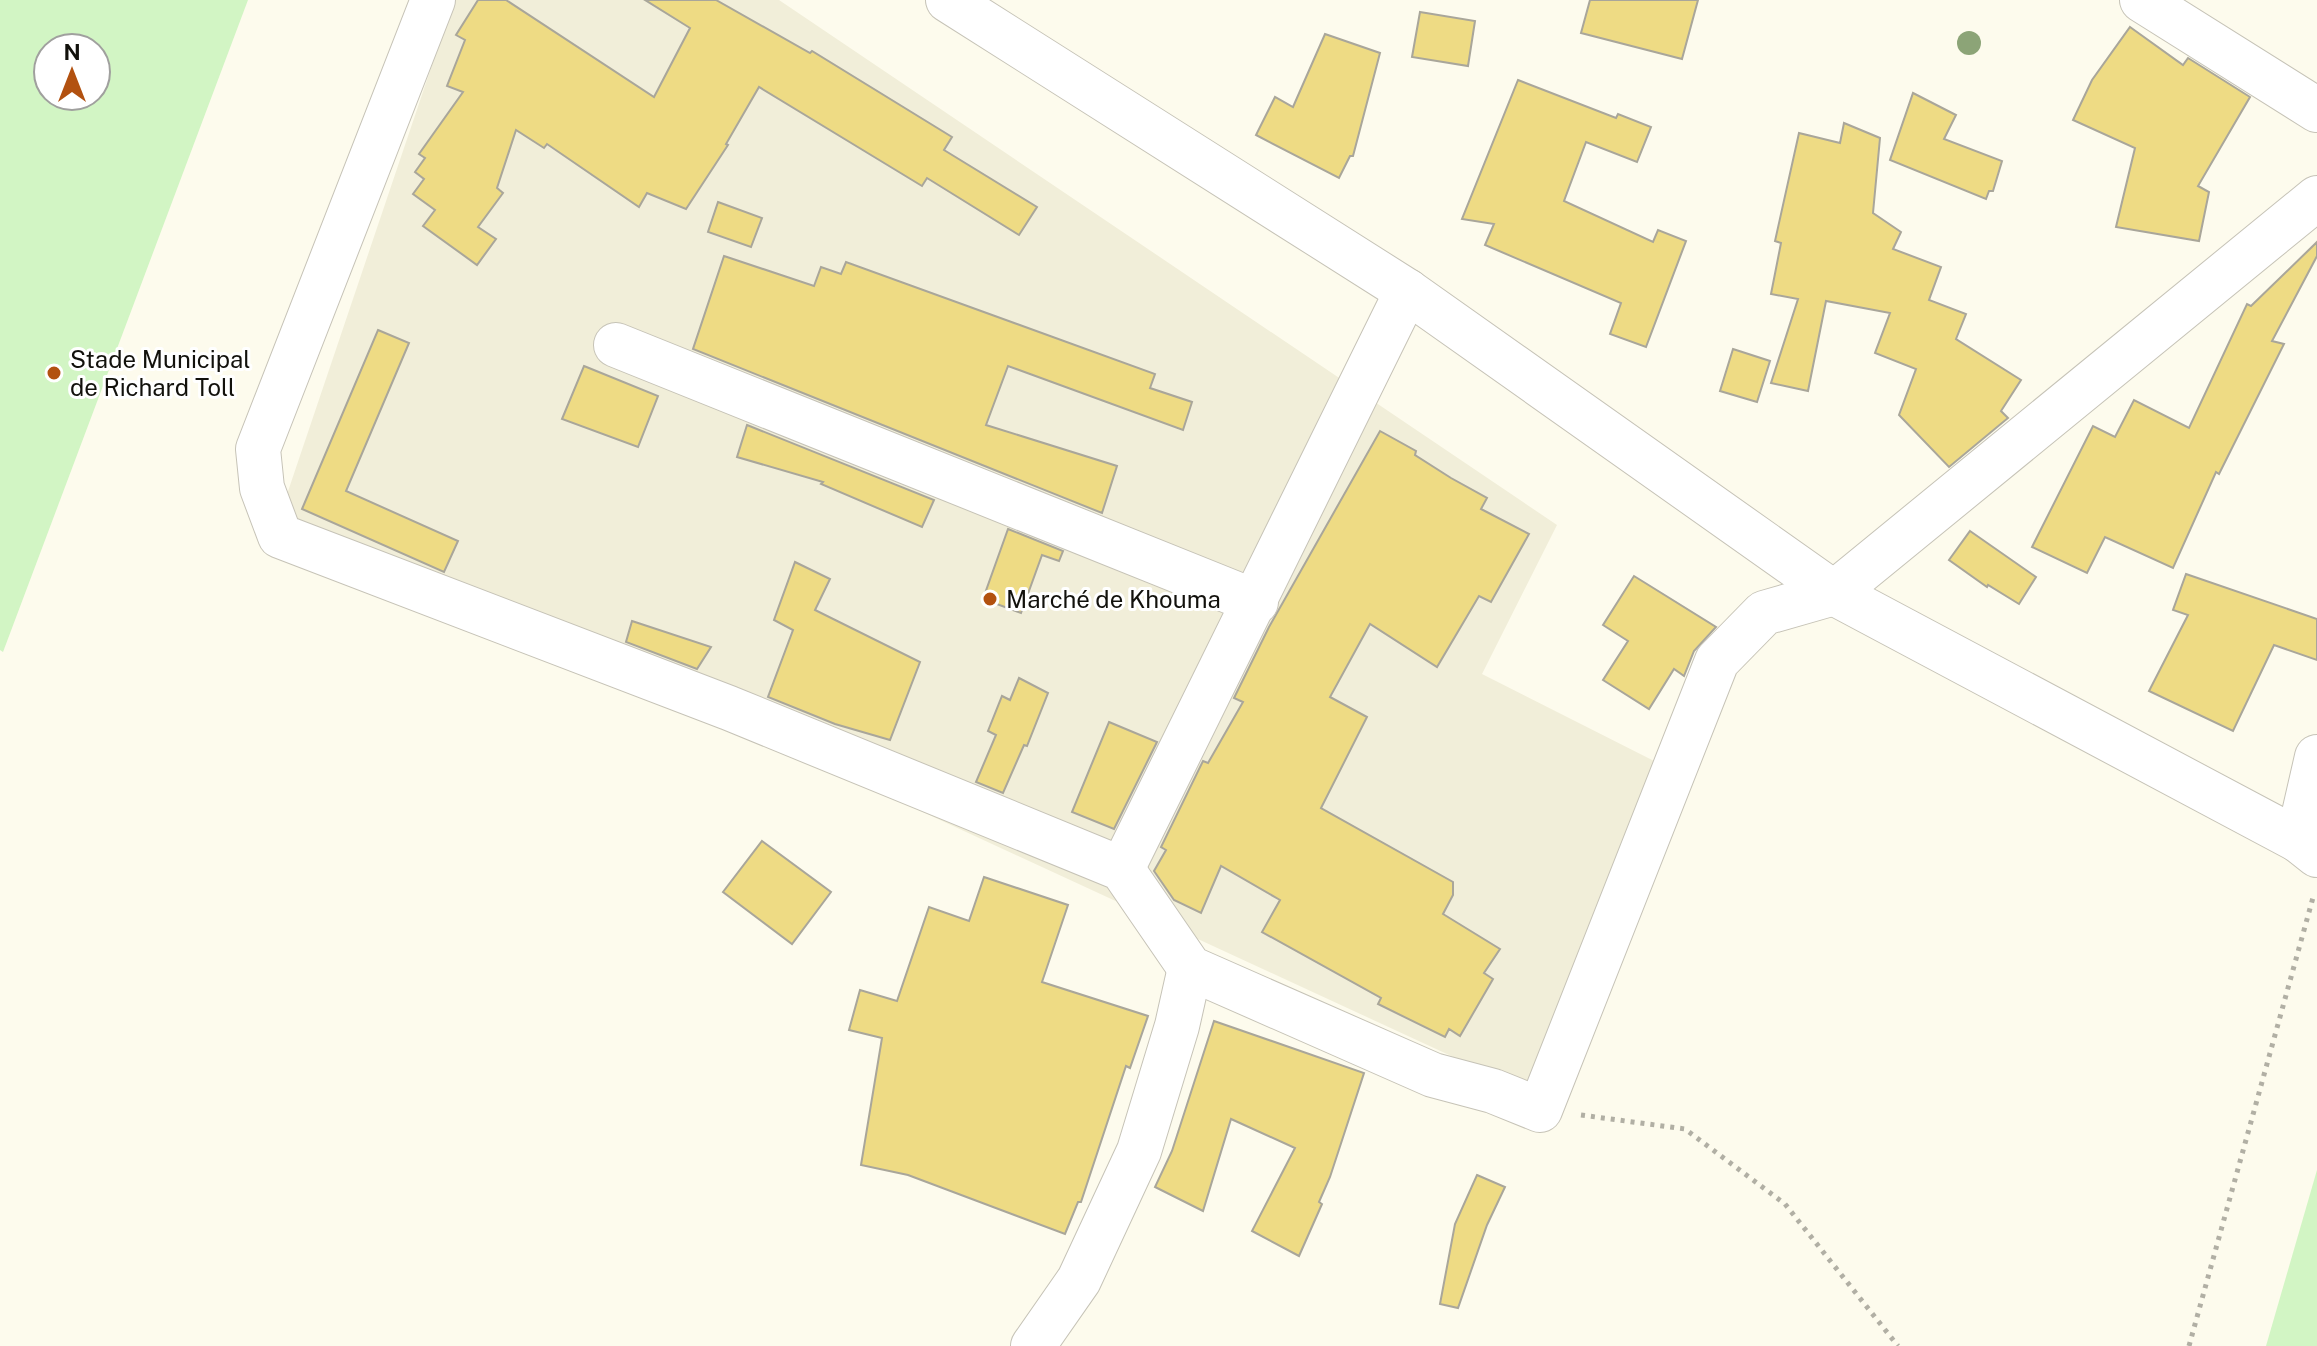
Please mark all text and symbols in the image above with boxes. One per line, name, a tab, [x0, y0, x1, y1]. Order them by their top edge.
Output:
north arrow	[32, 32, 112, 112]
text: N	[63, 39, 81, 65]
place label: Stade Municipal de Richard Toll	[70, 345, 251, 401]
marker: Stade Municipal de Richard Toll	[45, 364, 63, 382]
place label: Marché de Khouma	[1006, 585, 1221, 613]
marker: Marché de Khouma	[981, 590, 999, 608]

